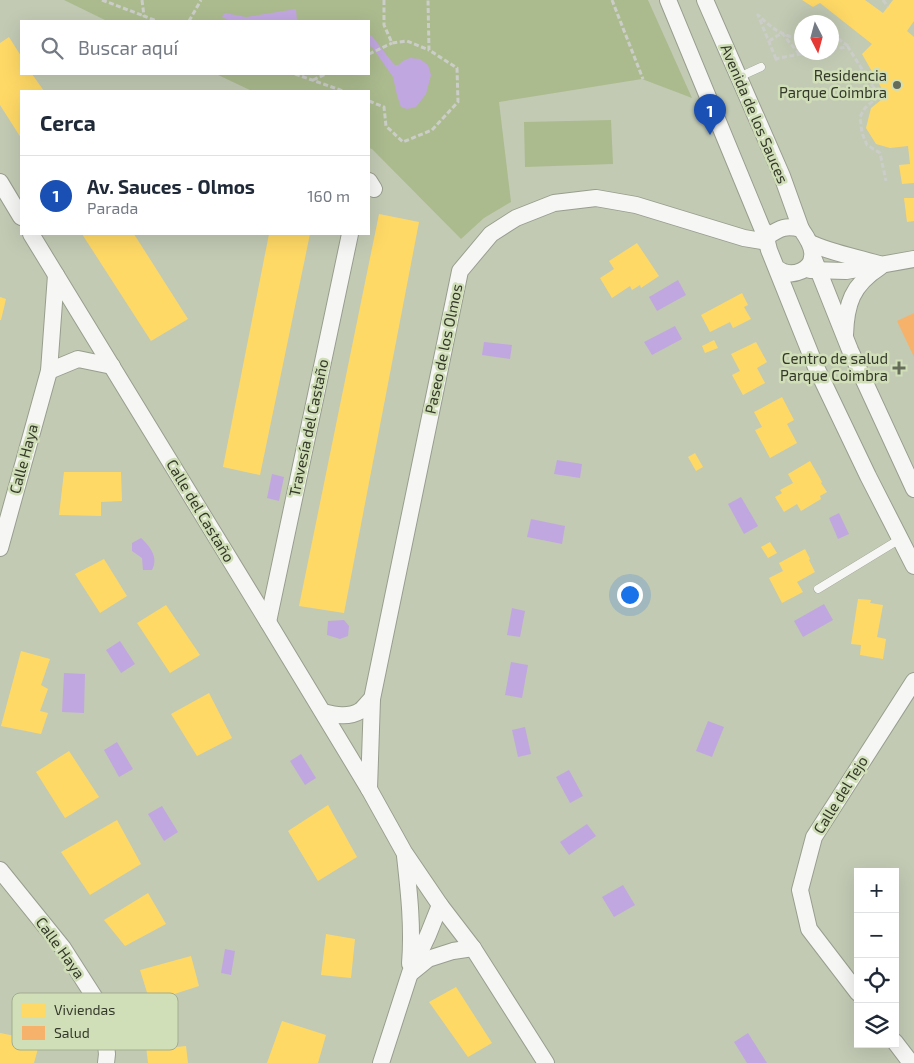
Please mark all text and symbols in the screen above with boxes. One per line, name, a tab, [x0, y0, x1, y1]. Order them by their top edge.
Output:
north arrow	[794, 15, 839, 60]
search box	[20, 20, 370, 75]
icon: search	[38, 34, 66, 62]
text: Buscar aquí	[78, 36, 178, 59]
street label: Avenida de los Sauces	[717, 41, 792, 186]
place label: Residencia Parque Coimbra	[779, 66, 887, 101]
marker: Residencia Parque Coimbra	[891, 79, 903, 91]
pin: 1	[694, 94, 726, 135]
text: Cerca	[40, 110, 96, 135]
text: Av. Sauces - Olmos	[87, 175, 255, 198]
text: 1	[53, 186, 59, 205]
text: 160 m	[307, 186, 350, 205]
text: Parada	[87, 198, 138, 217]
street label: Paseo de los Olmos	[420, 282, 466, 415]
place label: Centro de salud Parque Coimbra	[780, 349, 888, 384]
street label: Travesía del Castaño	[285, 357, 331, 498]
marker: Centro de salud Parque Coimbra	[892, 361, 906, 375]
street label: Calle Haya	[5, 422, 41, 496]
street label: Calle del Castaño	[163, 456, 239, 565]
your location	[617, 582, 643, 608]
street label: Calle del Tejo	[809, 752, 872, 837]
map controls	[854, 868, 899, 1048]
button: +	[854, 868, 899, 913]
street label: Calle Haya	[33, 913, 89, 982]
button: −	[854, 913, 899, 958]
button: locate	[854, 958, 899, 1003]
legend	[12, 993, 178, 1050]
text: Viviendas	[54, 1001, 115, 1018]
button: layers	[854, 1003, 899, 1048]
text: Salud	[54, 1024, 90, 1041]

